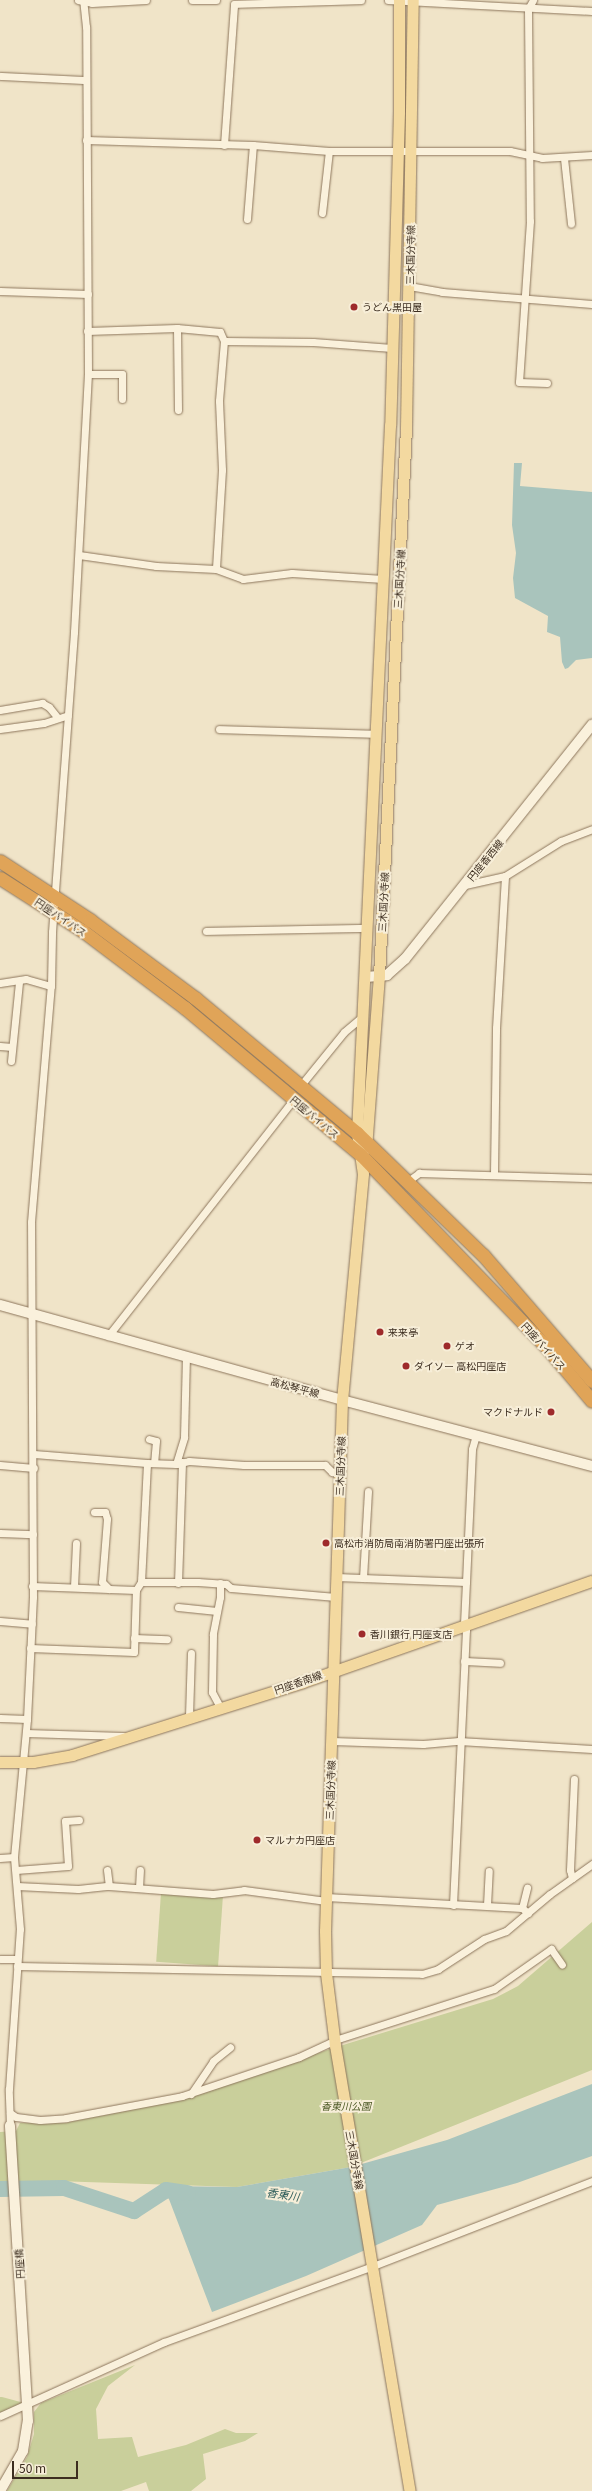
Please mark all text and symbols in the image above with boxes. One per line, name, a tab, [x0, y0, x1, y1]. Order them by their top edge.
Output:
street label: 三木国分寺線	[403, 225, 417, 285]
place label: うどん黒田屋	[362, 301, 422, 313]
marker: うどん黒田屋	[349, 302, 359, 312]
street label: 三木国分寺線	[391, 549, 407, 609]
street label: 円座香西線	[465, 837, 505, 883]
street label: 三木国分寺線	[375, 872, 391, 932]
street label: 円座バイパス	[33, 895, 89, 939]
street label: 円座バイパス	[288, 1093, 342, 1141]
street label: 円座バイパス	[519, 1320, 569, 1372]
place label: 来来亭	[388, 1326, 418, 1338]
marker: 来来亭	[375, 1327, 385, 1337]
place label: ゲオ	[455, 1340, 475, 1352]
marker: ゲオ	[442, 1341, 452, 1351]
place label: ダイソー 高松円座店	[414, 1360, 506, 1372]
marker: ダイソー 高松円座店	[401, 1361, 411, 1371]
street label: 高松琴平線	[269, 1375, 321, 1399]
place label: マクドナルド	[483, 1406, 543, 1418]
marker: マクドナルド	[546, 1407, 556, 1417]
street label: 三木国分寺線	[333, 1436, 347, 1496]
place label: 高松市消防局南消防署円座出張所	[334, 1537, 484, 1549]
marker: 高松市消防局南消防署円座出張所	[321, 1538, 331, 1548]
place label: 香川銀行 円座支店	[370, 1628, 452, 1640]
marker: 香川銀行 円座支店	[357, 1629, 367, 1639]
street label: 円座香南線	[272, 1668, 324, 1696]
street label: 三木国分寺線	[323, 1760, 337, 1820]
place label: マルナカ円座店	[265, 1834, 335, 1846]
marker: マルナカ円座店	[252, 1835, 262, 1845]
park label: 香東川公園	[321, 2100, 371, 2112]
street label: 三木国分寺線	[344, 2129, 366, 2191]
water label: 香東川	[266, 2185, 300, 2203]
street label: 円座橋	[12, 2249, 26, 2279]
scale bar	[14, 2453, 80, 2479]
text: 50 m	[19, 2459, 46, 2476]

